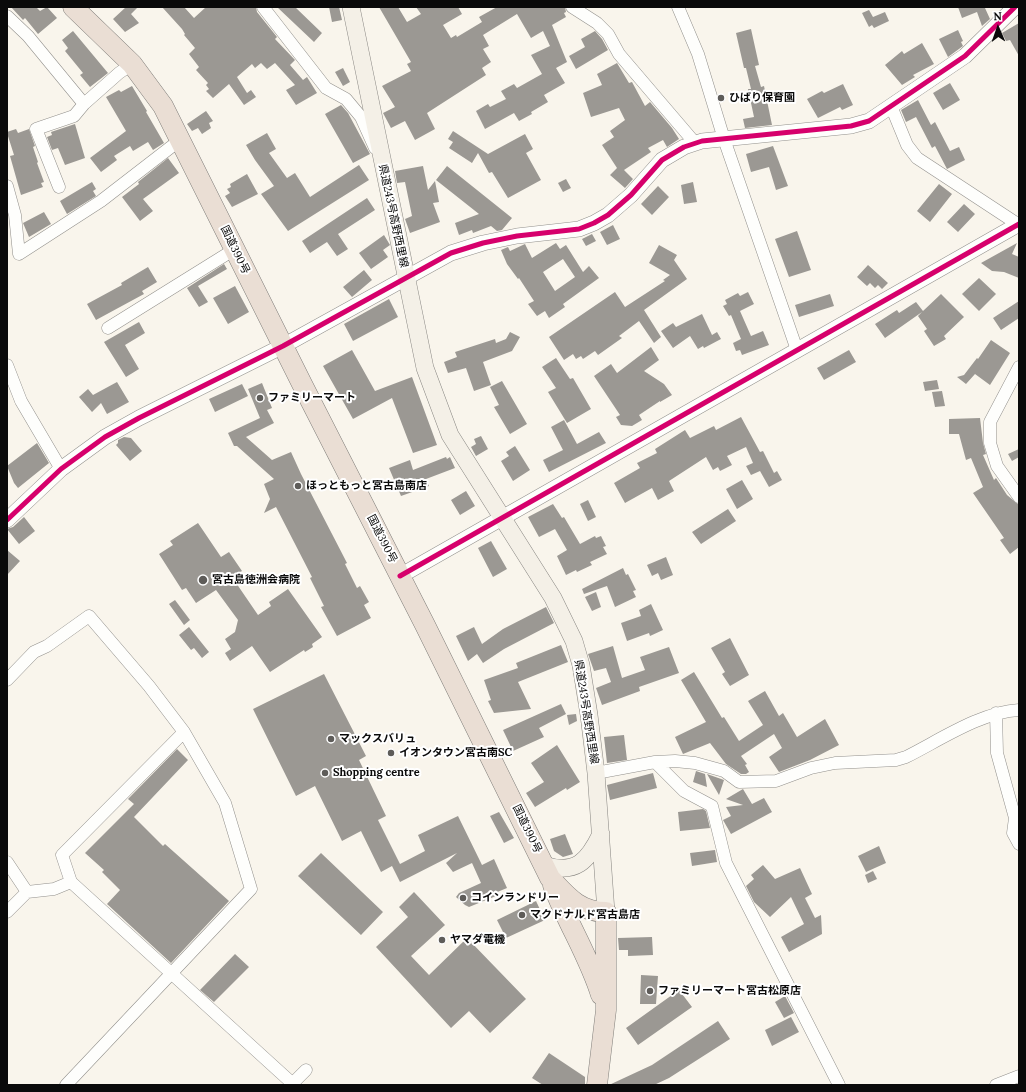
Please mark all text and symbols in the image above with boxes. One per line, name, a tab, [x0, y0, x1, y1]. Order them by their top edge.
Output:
north arrow	[978, 8, 1018, 48]
text: N	[993, 9, 1002, 23]
place label: ひばり保育園	[729, 91, 795, 105]
marker: ひばり保育園	[716, 93, 726, 103]
street label: 県道243号高野西里線	[376, 163, 410, 269]
street label: 国道390号	[218, 224, 252, 276]
place label: ファミリーマート	[268, 391, 356, 405]
marker: ファミリーマート	[255, 393, 265, 403]
place label: ほっともっと宮古島南店	[306, 479, 427, 493]
marker: ほっともっと宮古島南店	[293, 481, 303, 491]
street label: 国道390号	[364, 513, 400, 565]
place label: 宮古島徳洲会病院	[212, 573, 300, 587]
marker: 宮古島徳洲会病院	[197, 574, 209, 586]
street label: 県道243号高野西里線	[571, 659, 601, 765]
place label: マックスバリュ	[339, 732, 416, 746]
marker: マックスバリュ	[326, 734, 336, 744]
place label: イオンタウン宮古南SC	[399, 746, 512, 760]
marker: イオンタウン宮古南SC	[386, 748, 396, 758]
place label: Shopping centre	[333, 766, 420, 780]
marker: Shopping centre	[320, 768, 330, 778]
street label: 国道390号	[510, 803, 544, 855]
place label: コインランドリー	[471, 891, 559, 905]
marker: コインランドリー	[458, 893, 468, 903]
place label: マクドナルド宮古島店	[530, 908, 640, 922]
marker: マクドナルド宮古島店	[517, 910, 527, 920]
place label: ヤマダ電機	[450, 933, 505, 947]
marker: ヤマダ電機	[437, 935, 447, 945]
place label: ファミリーマート宮古松原店	[658, 984, 801, 998]
marker: ファミリーマート宮古松原店	[645, 986, 655, 996]

